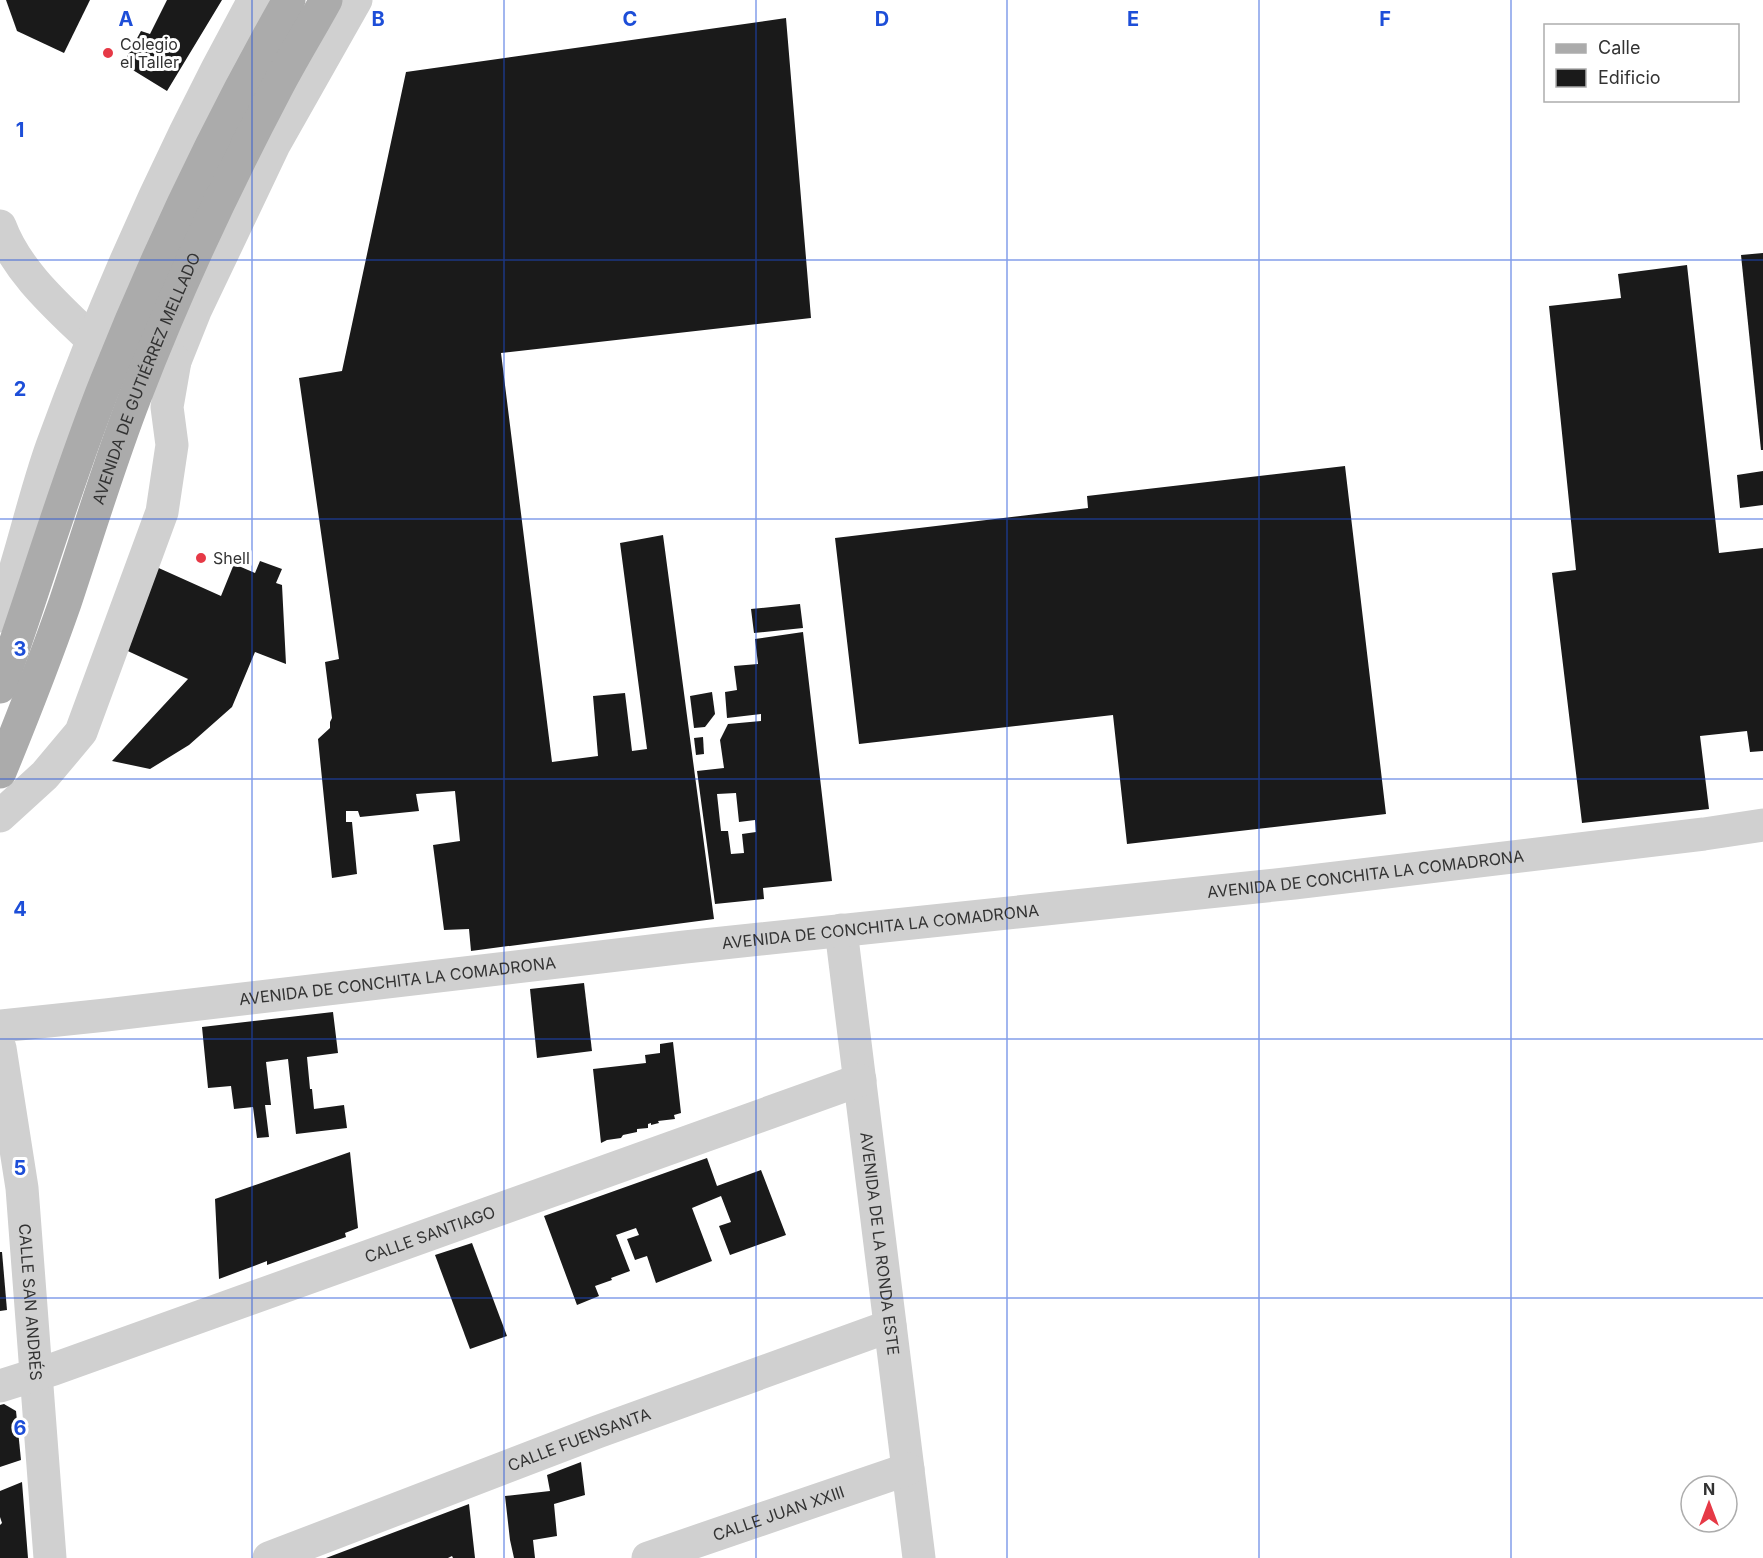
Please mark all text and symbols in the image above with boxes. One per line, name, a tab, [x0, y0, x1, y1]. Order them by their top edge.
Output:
text: A	[119, 7, 134, 31]
text: B	[371, 7, 385, 31]
text: C	[623, 7, 637, 31]
text: D	[875, 7, 889, 31]
text: E	[1127, 7, 1139, 31]
text: F	[1379, 7, 1391, 31]
legend	[1544, 24, 1739, 102]
place label: Colegio el Taller	[120, 34, 179, 72]
text: Calle	[1598, 37, 1640, 58]
marker: Colegio el Taller	[101, 46, 115, 60]
text: Edificio	[1598, 67, 1661, 88]
text: 1	[16, 118, 24, 142]
street label: AVENIDA DE GUTIÉRREZ MELLADO	[88, 249, 204, 507]
text: 2	[14, 377, 26, 401]
place label: Shell	[213, 548, 250, 568]
marker: Shell	[194, 551, 208, 565]
text: 3	[14, 637, 26, 661]
street label: AVENIDA DE CONCHITA LA COMADRONA	[1206, 846, 1525, 902]
text: 4	[13, 897, 27, 921]
street label: AVENIDA DE CONCHITA LA COMADRONA	[721, 900, 1040, 953]
street label: AVENIDA DE CONCHITA LA COMADRONA	[238, 952, 557, 1009]
street label: AVENIDA DE LA RONDA ESTE	[856, 1131, 904, 1356]
text: 5	[14, 1156, 26, 1180]
street label: CALLE SANTIAGO	[362, 1202, 498, 1267]
street label: CALLE SAN ANDRÉS	[15, 1223, 47, 1381]
street label: CALLE FUENSANTA	[505, 1403, 653, 1475]
text: 6	[14, 1416, 27, 1440]
north arrow	[1679, 1474, 1739, 1534]
text: N	[1703, 1479, 1715, 1499]
street label: CALLE JUAN XXIII	[710, 1482, 847, 1545]

